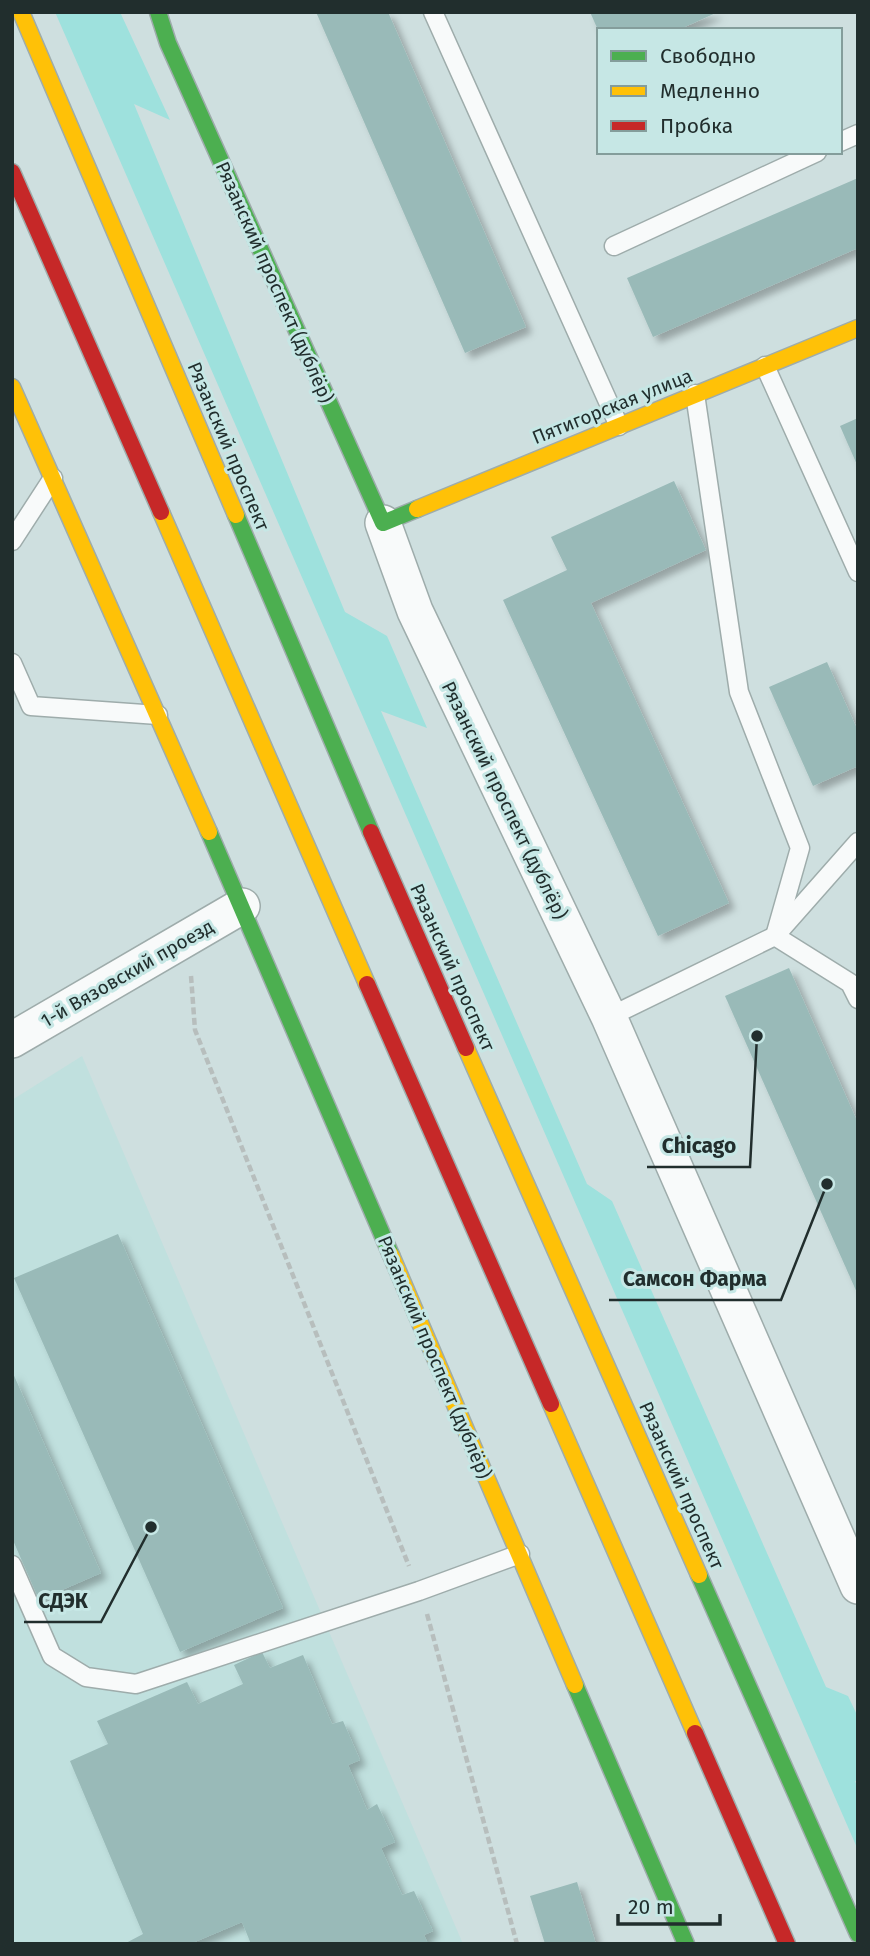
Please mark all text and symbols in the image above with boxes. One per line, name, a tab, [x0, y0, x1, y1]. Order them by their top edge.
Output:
legend	[597, 28, 842, 154]
text: Свободно	[660, 43, 756, 69]
text: Медленно	[660, 78, 760, 104]
text: Пробка	[660, 113, 733, 139]
street label: Рязанский проспект (дублёр)	[211, 158, 338, 406]
street label: Рязанский проспект	[183, 358, 275, 534]
street label: Пятигорская улица	[529, 364, 696, 449]
street label: Рязанский проспект (дублёр)	[437, 678, 572, 923]
street label: Рязанский проспект	[405, 880, 500, 1055]
street label: 1-й Вязовский проезд	[37, 915, 218, 1032]
callout: Chicago	[647, 1125, 750, 1167]
text: Chicago	[662, 1133, 736, 1159]
street label: Рязанский проспект (дублёр)	[373, 1232, 496, 1482]
callout: Самсон Фарма	[609, 1258, 781, 1300]
text: Самсон Фарма	[623, 1266, 767, 1292]
street label: Рязанский проспект	[634, 1398, 729, 1573]
callout: СДЭК	[24, 1580, 101, 1622]
text: СДЭК	[38, 1588, 89, 1614]
scale bar	[618, 1882, 720, 1926]
text: 20 m	[628, 1894, 674, 1920]

